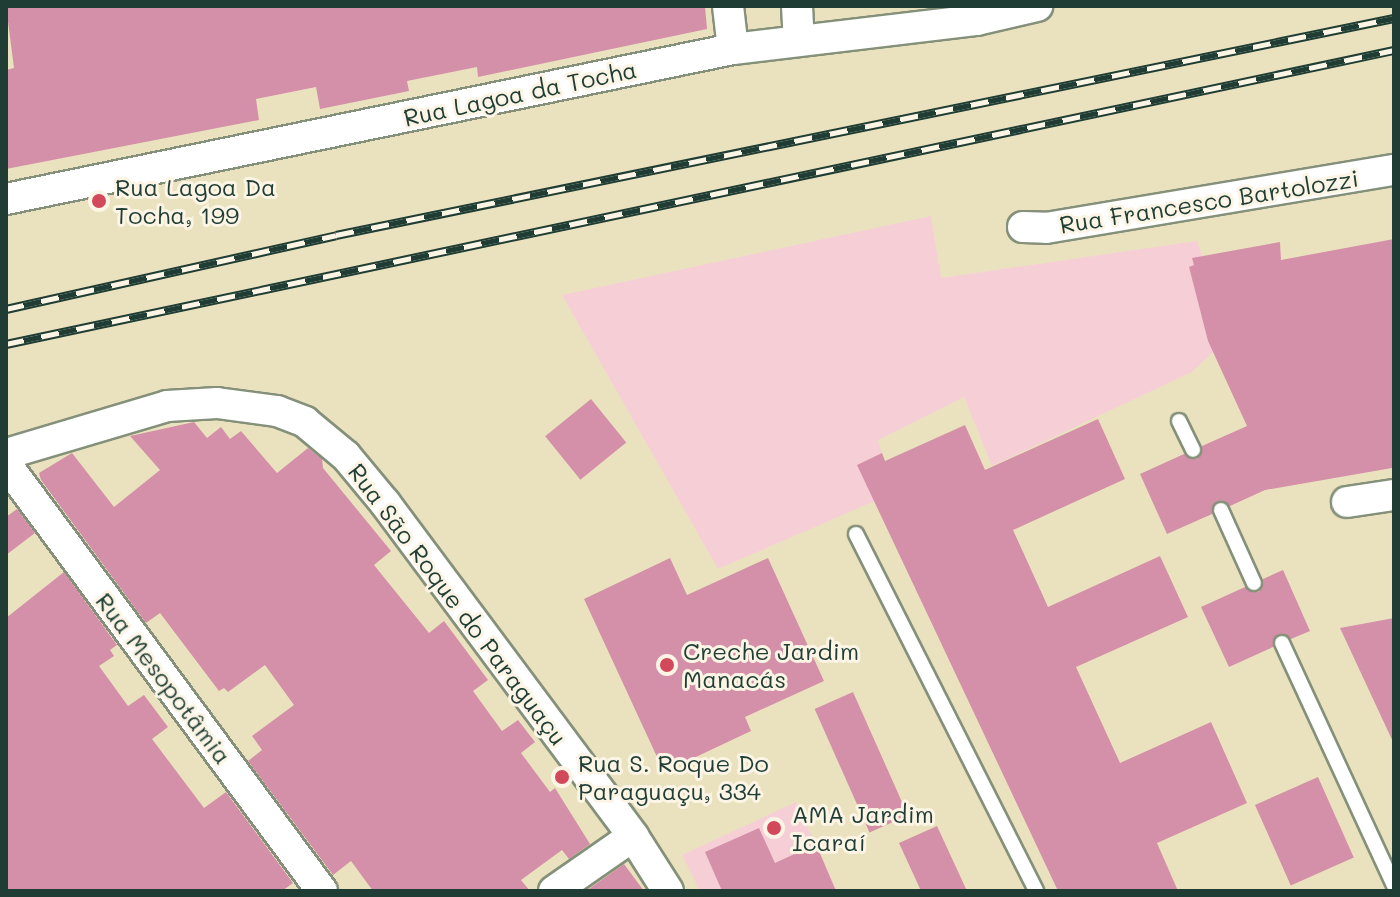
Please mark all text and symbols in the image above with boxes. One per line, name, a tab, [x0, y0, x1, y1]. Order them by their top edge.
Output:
street label: Rua Lagoa da Tocha	[401, 54, 639, 132]
street label: Rua Francesco Bartolozzi	[1057, 163, 1361, 239]
place label: Rua Lagoa Da Tocha, 199	[115, 173, 276, 229]
marker: Rua Lagoa Da Tocha, 199	[90, 192, 108, 210]
street label: Rua São Roque do Paraguaçu	[343, 458, 573, 750]
street label: Rua Mesopotâmia	[90, 587, 238, 769]
place label: Creche Jardim Manacás	[683, 637, 859, 693]
marker: Creche Jardim Manacás	[658, 656, 676, 674]
place label: Rua S. Roque Do Paraguaçu, 334	[578, 749, 769, 805]
marker: Rua S. Roque Do Paraguaçu, 334	[553, 768, 571, 786]
place label: AMA Jardim Icaraí	[792, 800, 934, 856]
marker: AMA Jardim Icaraí	[763, 817, 785, 839]

